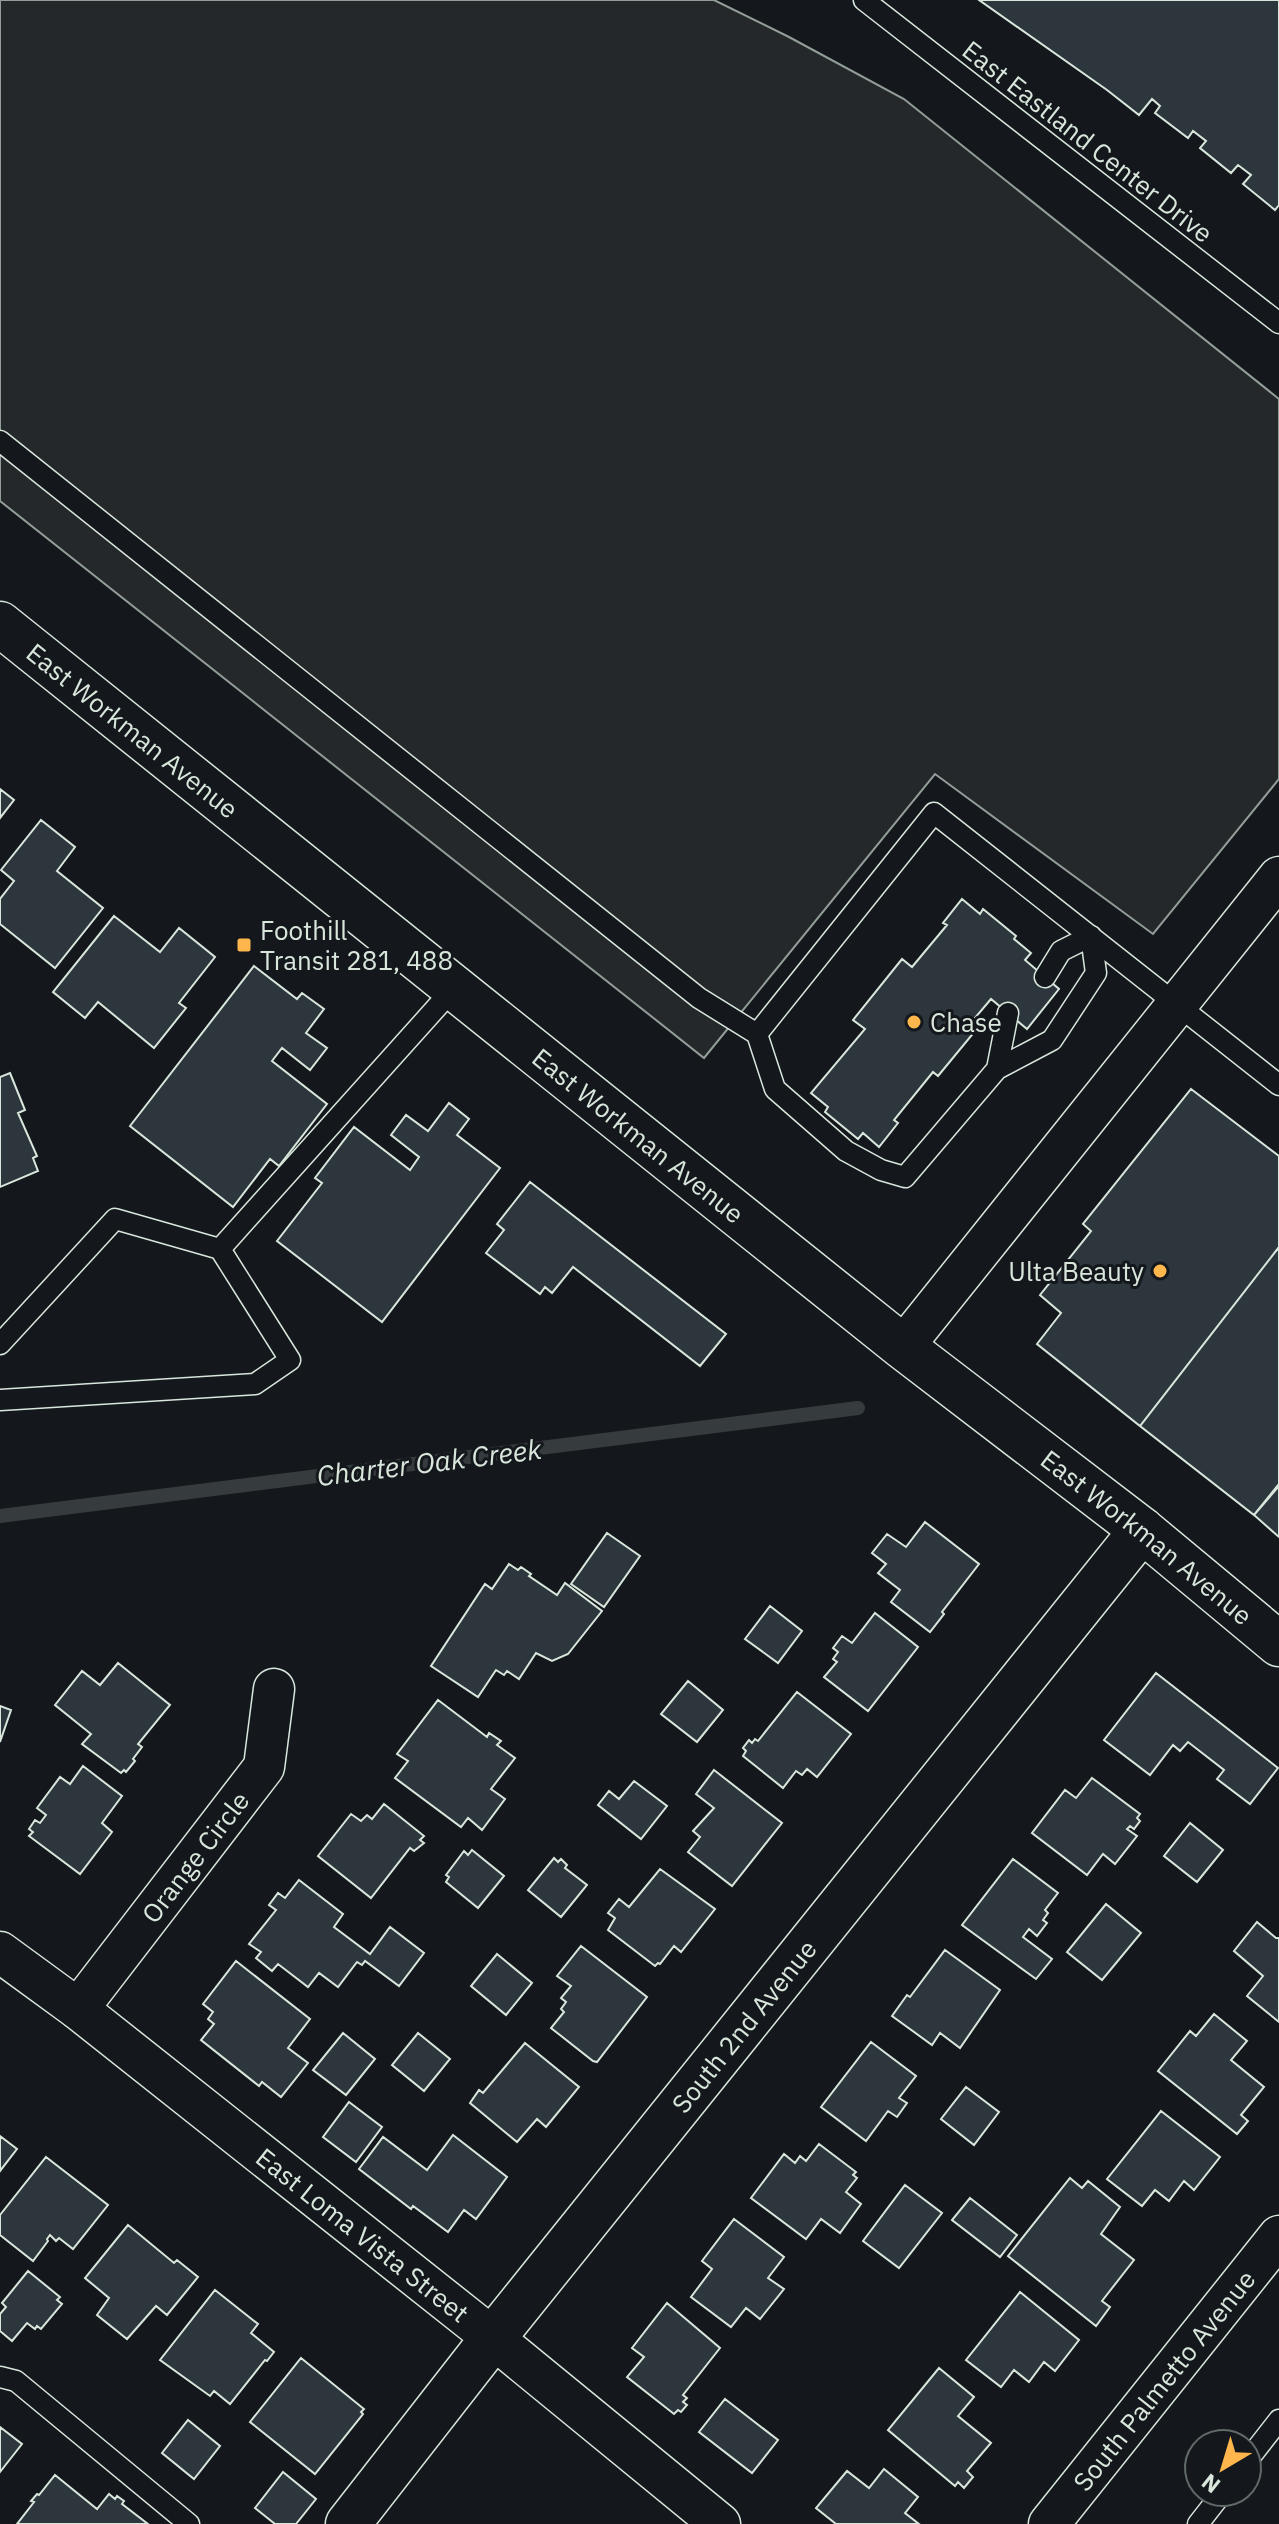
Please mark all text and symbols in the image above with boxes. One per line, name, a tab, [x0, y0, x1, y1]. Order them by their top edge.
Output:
street label: East Eastland Center Drive	[956, 33, 1220, 249]
street label: East Workman Avenue	[20, 635, 246, 825]
place label: Foothill Transit 281, 488	[260, 913, 453, 977]
marker: Foothill Transit 281, 488	[235, 936, 253, 954]
place label: Chase	[930, 1005, 1002, 1039]
marker: Chase	[905, 1013, 923, 1031]
street label: East Workman Avenue	[526, 1040, 751, 1230]
place label: Ulta Beauty	[1008, 1254, 1144, 1288]
marker: Ulta Beauty	[1151, 1262, 1169, 1280]
water label: Charter Oak Creek	[315, 1430, 544, 1494]
street label: East Workman Avenue	[1034, 1442, 1260, 1632]
street label: Orange Circle	[134, 1784, 256, 1929]
street label: South 2nd Avenue	[664, 1932, 824, 2120]
street label: East Loma Vista Street	[249, 2140, 476, 2330]
street label: South Palmetto Avenue	[1065, 2263, 1262, 2498]
north arrow	[1183, 2428, 1263, 2508]
text: N	[1195, 2468, 1226, 2500]

